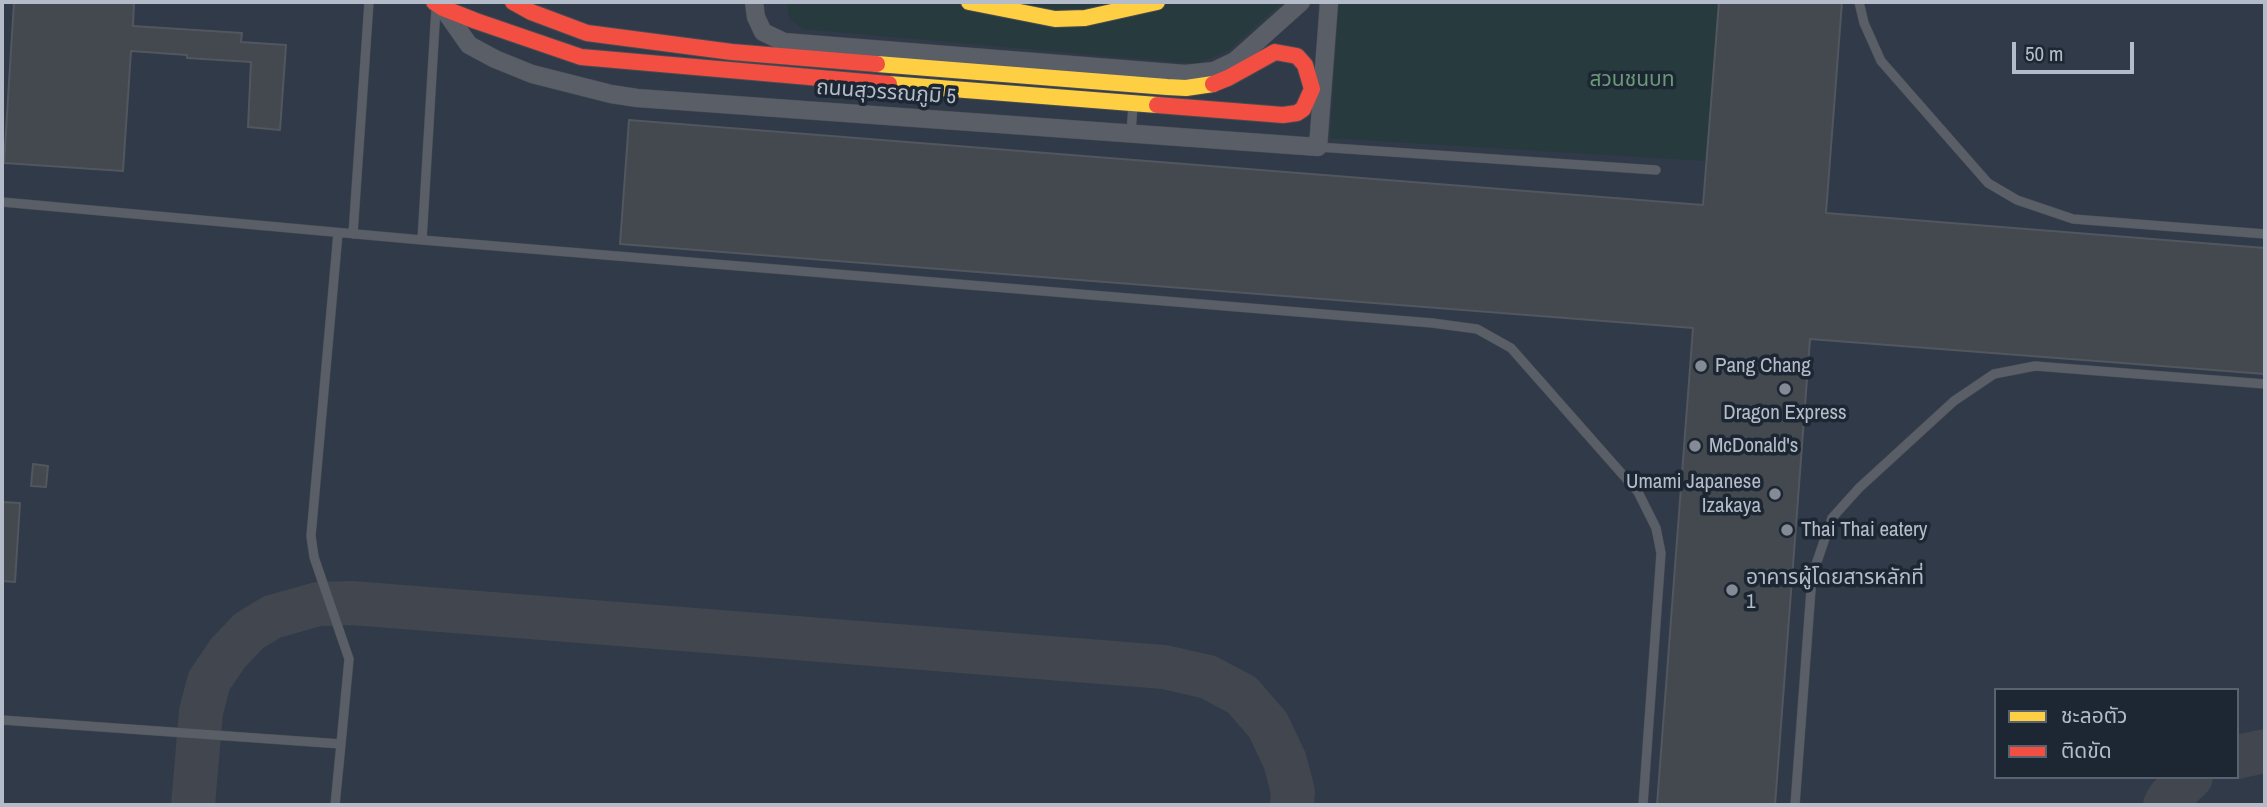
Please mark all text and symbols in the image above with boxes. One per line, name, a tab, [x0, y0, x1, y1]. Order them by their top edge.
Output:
scale bar	[2015, 28, 2138, 72]
text: 50 m	[2025, 39, 2063, 68]
park label: สวนชนบท	[1589, 67, 1675, 93]
street label: ถนนสุวรรณภูมิ 5	[815, 76, 957, 110]
place label: Pang Chang	[1715, 353, 1811, 379]
marker: Pang Chang	[1693, 358, 1709, 374]
marker: Dragon Express	[1777, 381, 1793, 397]
place label: Dragon Express	[1723, 400, 1847, 426]
place label: McDonald's	[1709, 433, 1798, 459]
marker: McDonald's	[1687, 438, 1703, 454]
place label: Umami Japanese Izakaya	[1626, 469, 1761, 519]
marker: Umami Japanese Izakaya	[1767, 486, 1783, 502]
place label: Thai Thai eatery	[1801, 517, 1927, 543]
marker: Thai Thai eatery	[1779, 522, 1795, 538]
place label: อาคารผู้โดยสารหลักที่ 1	[1746, 565, 1924, 615]
marker: อาคารผู้โดยสารหลักที่ 1	[1724, 582, 1740, 598]
legend	[1994, 688, 2239, 779]
text: ชะลอตัว	[2061, 701, 2127, 730]
text: ติดขัด	[2061, 736, 2112, 765]

